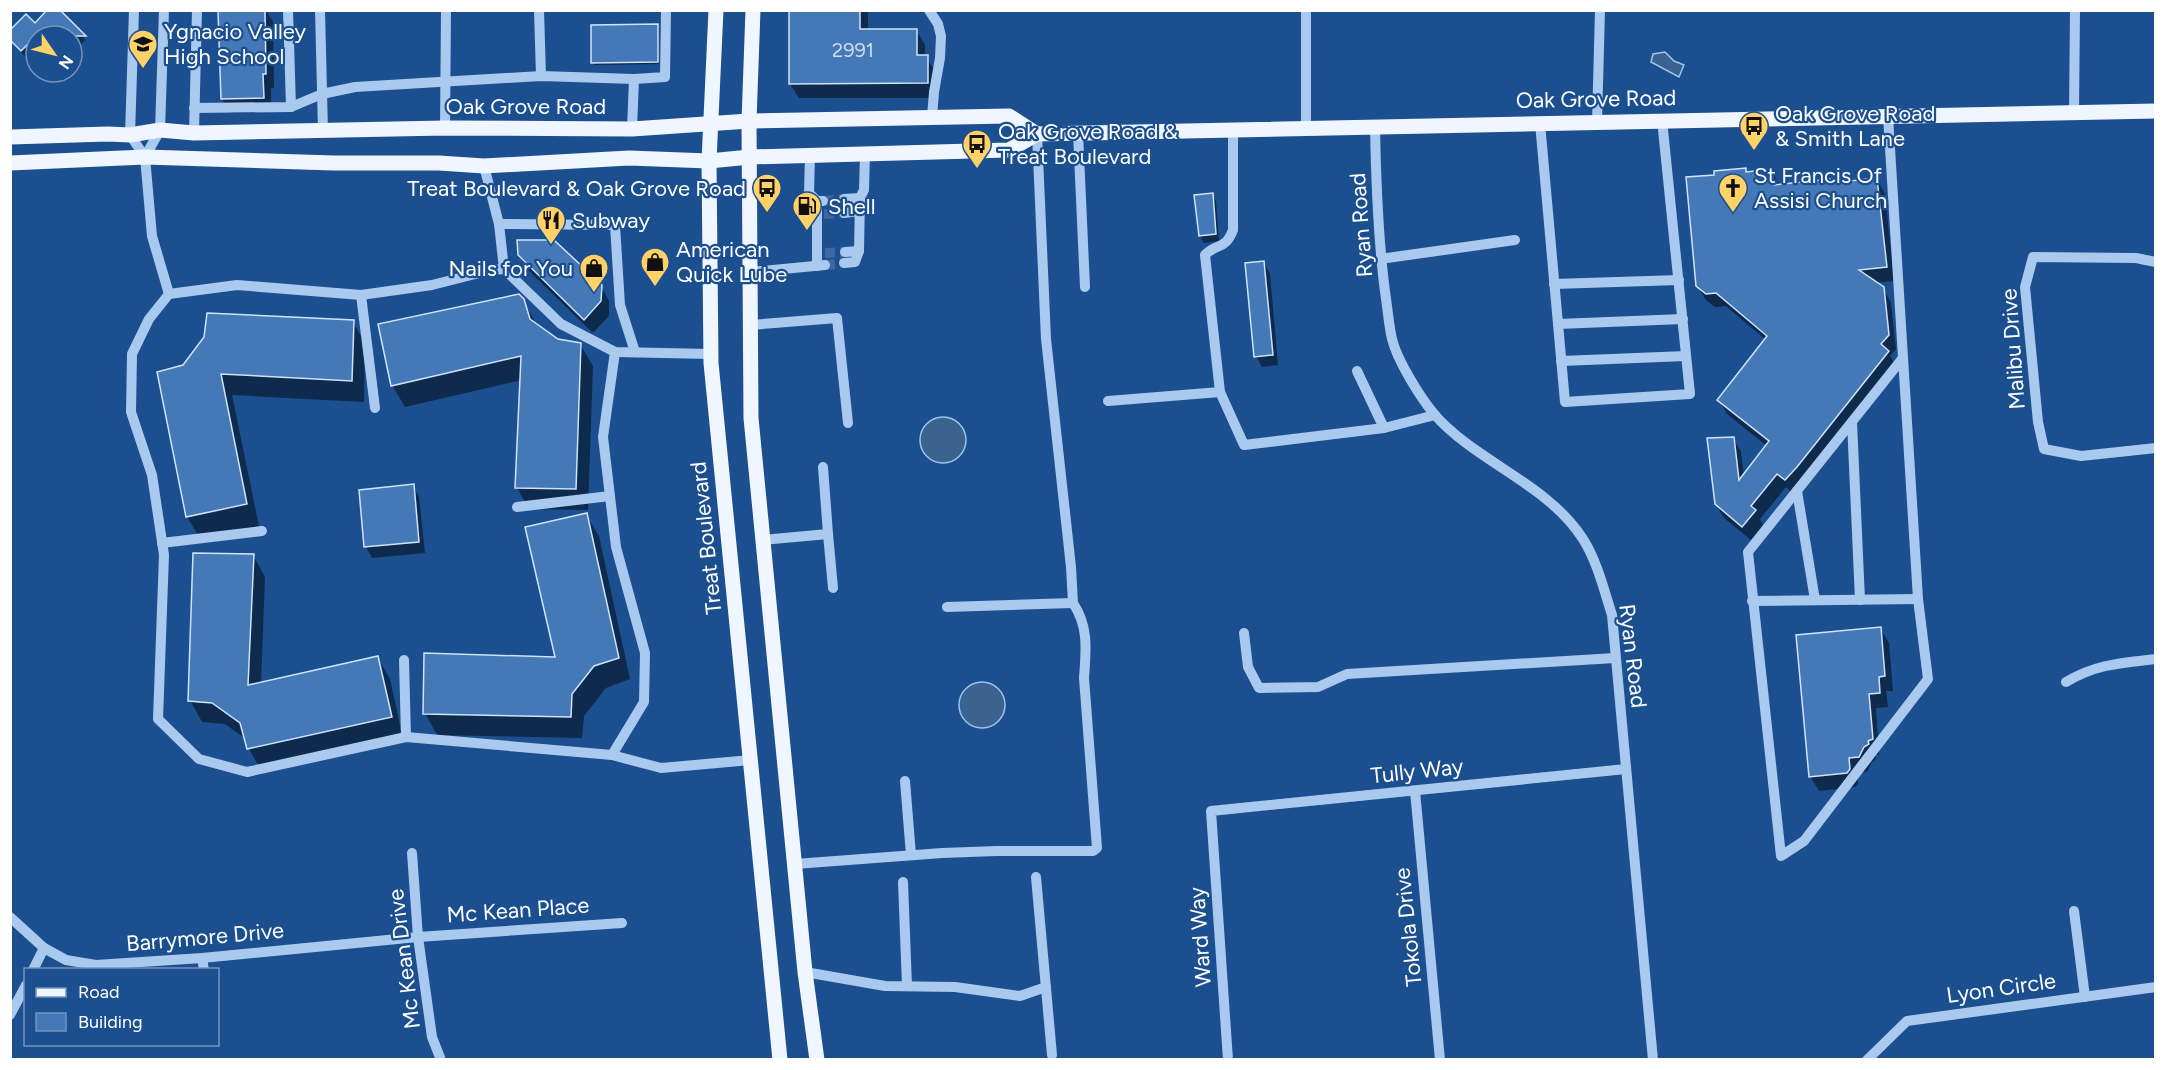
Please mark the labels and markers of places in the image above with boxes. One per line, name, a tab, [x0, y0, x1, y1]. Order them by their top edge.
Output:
place label: Ygnacio Valley High School	[164, 18, 307, 70]
school or university icon: Ygnacio Valley High School	[127, 28, 159, 70]
place label: Oak Grove Road & Smith Lane	[1775, 100, 1935, 152]
bus stop icon: Oak Grove Road & Smith Lane	[1738, 110, 1770, 152]
place label: Oak Grove Road & Treat Boulevard	[998, 118, 1178, 170]
bus stop icon: Oak Grove Road & Treat Boulevard	[961, 128, 993, 170]
place label: St Francis Of Assisi Church	[1754, 162, 1887, 214]
bus stop icon: Treat Boulevard & Oak Grove Road	[751, 172, 783, 214]
church icon: St Francis Of Assisi Church	[1717, 172, 1749, 214]
place label: Treat Boulevard & Oak Grove Road	[407, 175, 746, 202]
fuel station icon: Shell	[791, 190, 823, 232]
place label: Shell	[828, 193, 875, 220]
restaurant icon: Subway	[535, 204, 567, 246]
place label: Subway	[572, 207, 650, 234]
place label: American Quick Lube	[676, 236, 787, 288]
shop icon: American Quick Lube	[639, 246, 671, 288]
shop icon: Nails for You	[578, 252, 610, 294]
place label: Nails for You	[448, 255, 573, 282]

